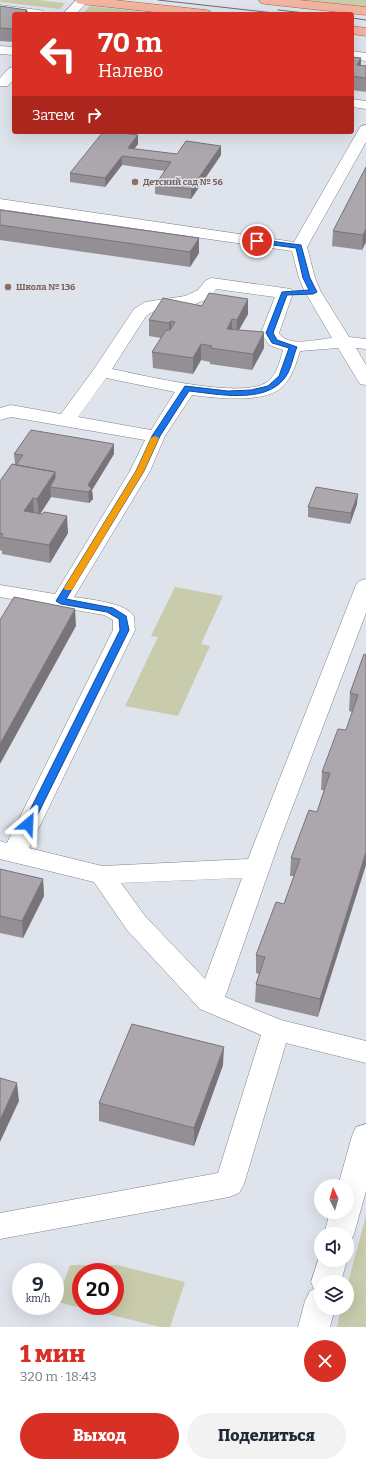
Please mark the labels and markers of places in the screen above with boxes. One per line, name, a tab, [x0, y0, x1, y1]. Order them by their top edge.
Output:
marker: Детский сад № 56	[130, 177, 140, 187]
place label: Детский сад № 56	[143, 177, 224, 187]
pin	[240, 224, 274, 258]
marker: Школа № 136	[3, 282, 13, 292]
place label: Школа № 136	[16, 282, 76, 292]

